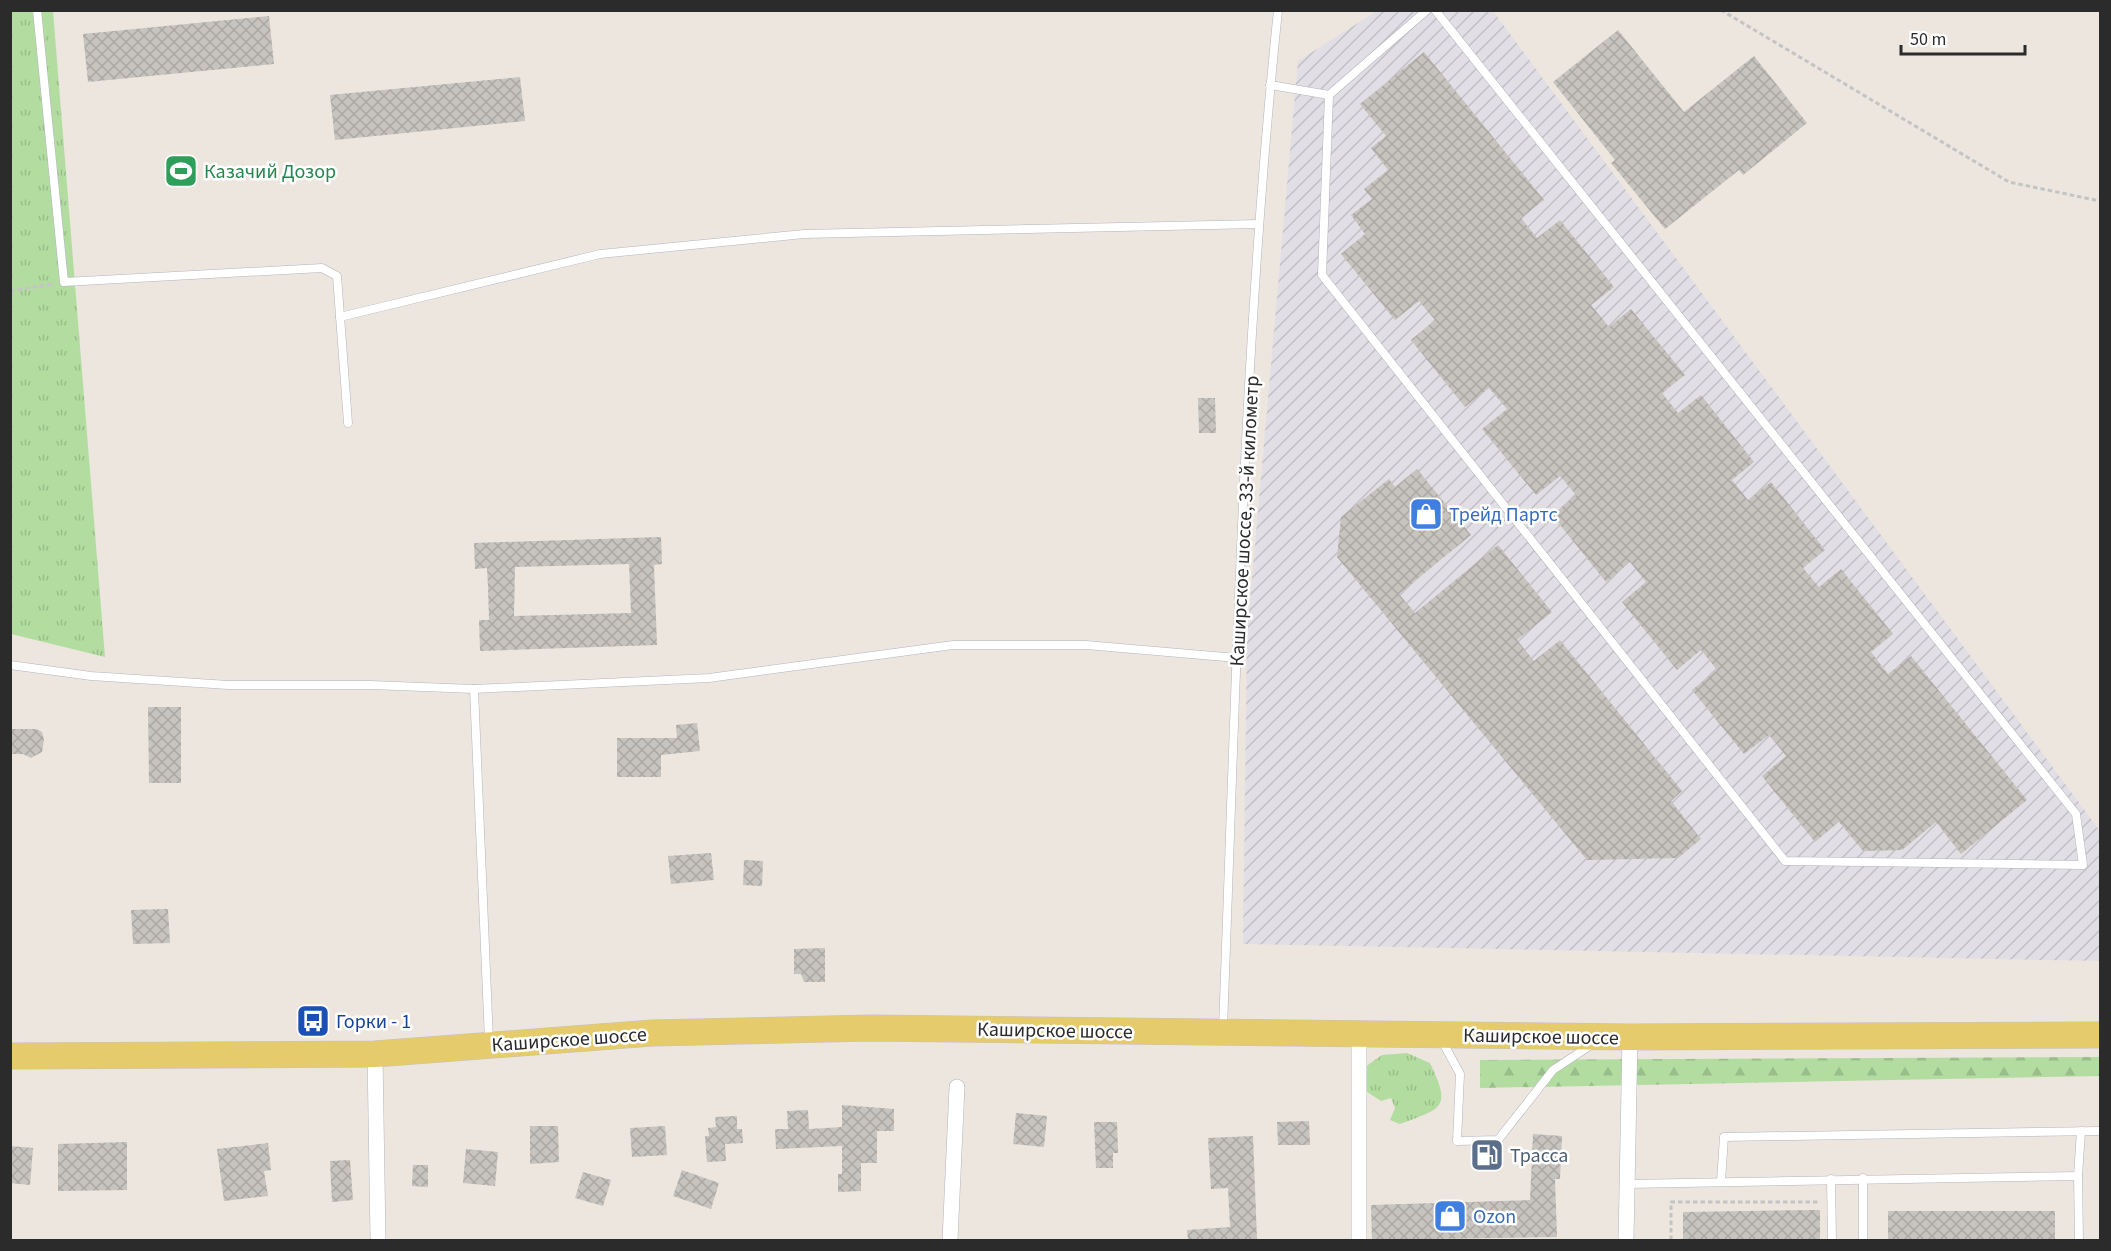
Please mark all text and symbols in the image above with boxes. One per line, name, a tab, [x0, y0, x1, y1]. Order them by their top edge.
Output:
scale bar	[1901, 18, 2026, 56]
text: 50 m	[1910, 27, 1946, 52]
sports icon: Казачий Дозор	[163, 153, 199, 189]
place label: Казачий Дозор	[204, 158, 336, 186]
street label: Каширское шоссе, 33-й километр	[1223, 375, 1267, 667]
shop icon: Трейд Партс	[1408, 496, 1444, 532]
place label: Трейд Партс	[1449, 501, 1558, 529]
bus stop icon: Горки - 1	[295, 1003, 331, 1039]
place label: Горки - 1	[336, 1008, 411, 1036]
street label: Каширское шоссе	[977, 1016, 1133, 1046]
street label: Каширское шоссе	[490, 1021, 648, 1059]
street label: Каширское шоссе	[1463, 1022, 1619, 1052]
fuel station icon: Трасса	[1469, 1137, 1505, 1173]
place label: Трасса	[1510, 1142, 1568, 1170]
shop icon: Ozon	[1432, 1198, 1468, 1234]
place label: Ozon	[1473, 1203, 1516, 1231]

